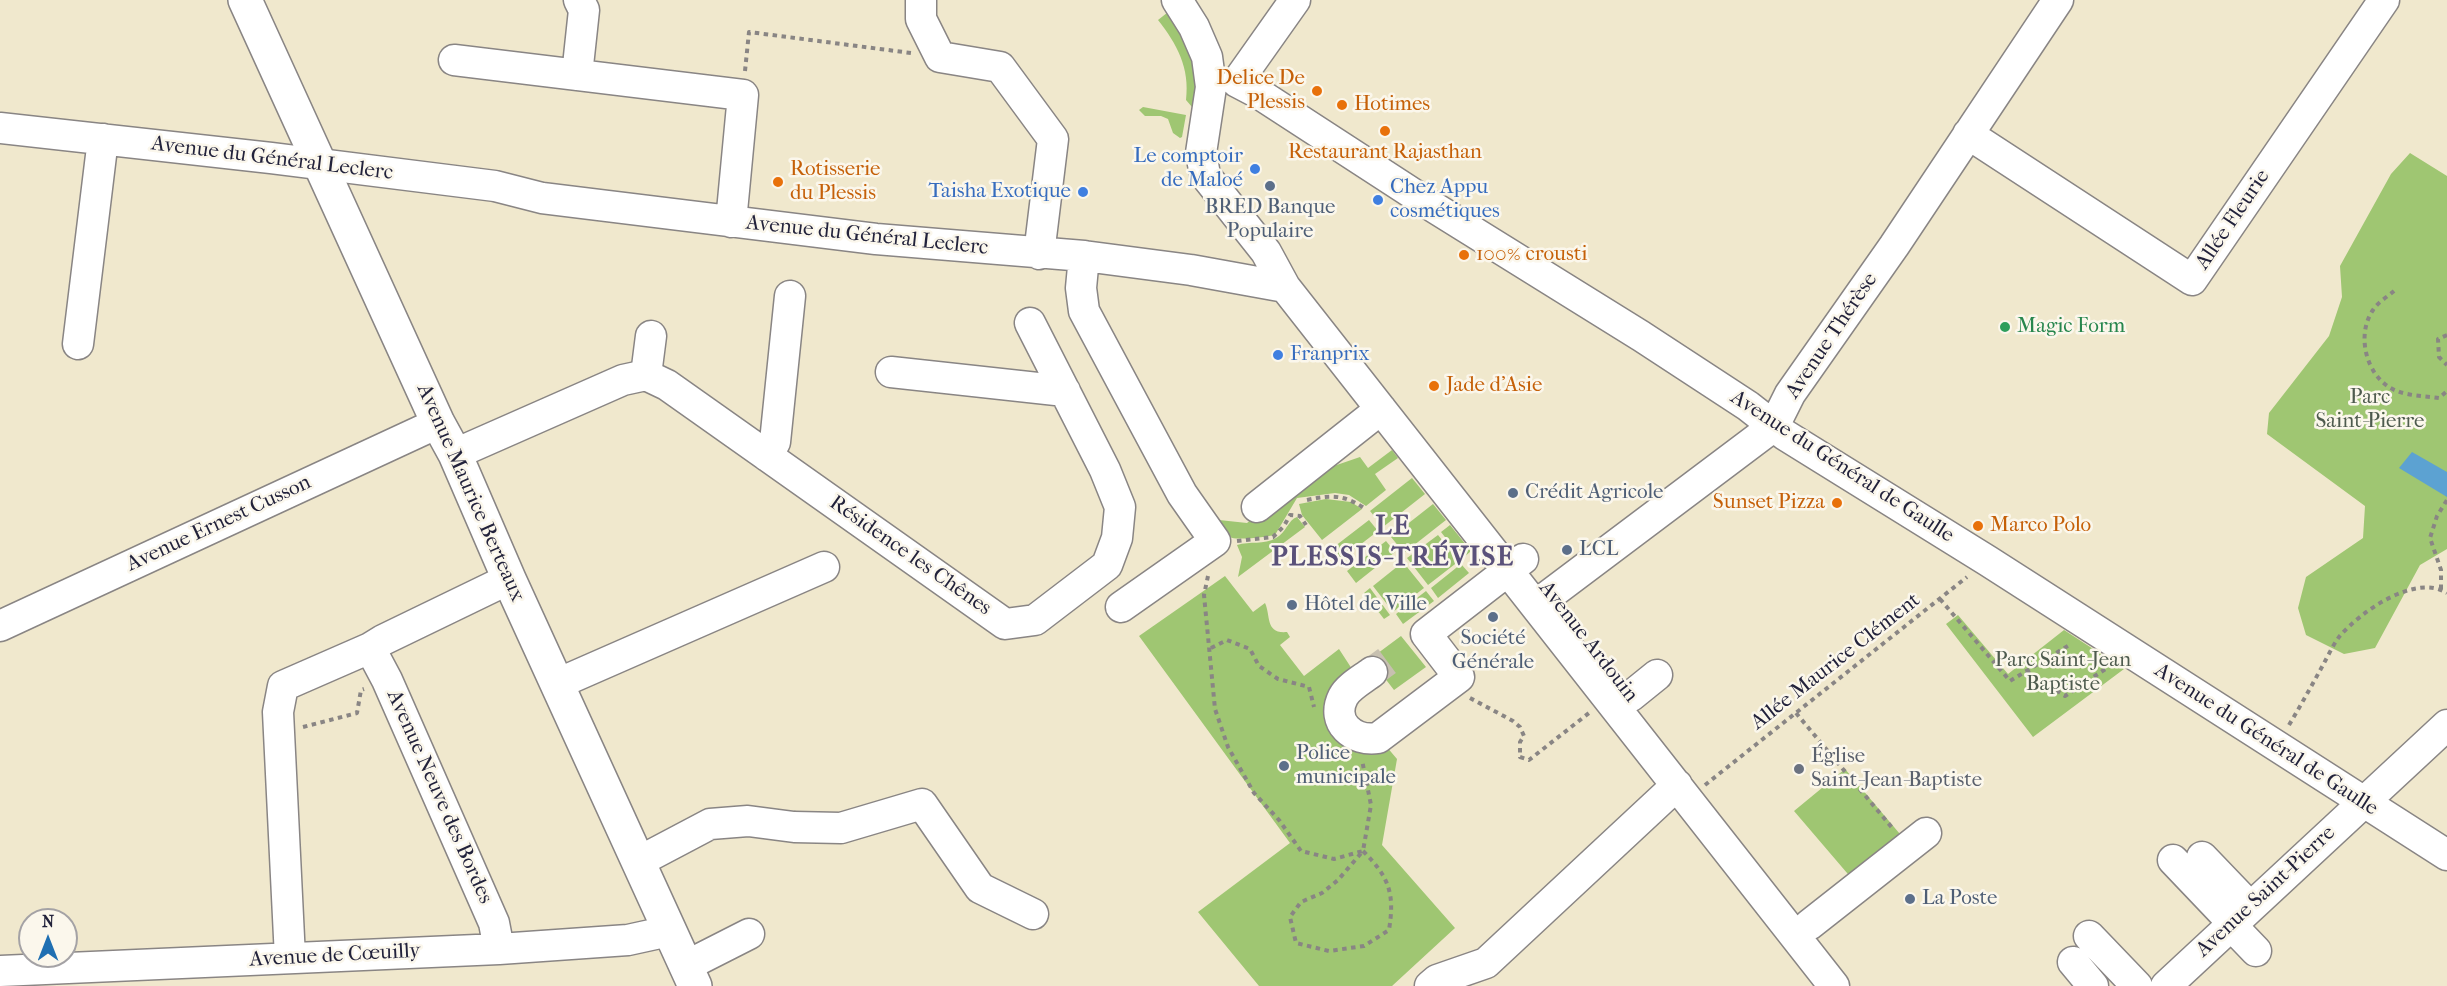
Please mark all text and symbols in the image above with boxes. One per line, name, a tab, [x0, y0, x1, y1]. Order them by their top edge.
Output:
place label: Delice De Plessis	[1216, 66, 1305, 116]
marker: Delice De Plessis	[1310, 84, 1324, 98]
place label: Hotimes	[1354, 92, 1430, 118]
marker: Hotimes	[1335, 98, 1349, 112]
marker: Restaurant Rajasthan	[1378, 124, 1392, 138]
street label: Avenue du Général Leclerc	[150, 132, 394, 186]
place label: Restaurant Rajasthan	[1288, 140, 1482, 166]
place label: Le comptoir de Maloé	[1134, 144, 1243, 194]
place label: Rotisserie du Plessis	[790, 157, 880, 207]
marker: Le comptoir de Maloé	[1248, 162, 1262, 176]
street label: Allée Fleurie	[2190, 165, 2276, 275]
marker: Rotisserie du Plessis	[771, 175, 785, 189]
place label: Chez Appu cosmétiques	[1390, 175, 1500, 225]
place label: Taisha Exotique	[929, 179, 1071, 205]
marker: BRED Banque Populaire	[1263, 179, 1277, 193]
marker: Taisha Exotique	[1076, 185, 1090, 199]
marker: Chez Appu cosmétiques	[1371, 193, 1385, 207]
place label: BRED Banque Populaire	[1205, 195, 1335, 245]
street label: Avenue du Général Leclerc	[745, 211, 989, 261]
place label: 100% crousti	[1476, 242, 1587, 268]
marker: 100% crousti	[1457, 248, 1471, 262]
street label: Avenue Thérèse	[1781, 268, 1883, 404]
place label: Magic Form	[2017, 314, 2125, 340]
marker: Magic Form	[1998, 320, 2012, 334]
place label: Franprix	[1290, 342, 1369, 368]
marker: Franprix	[1271, 348, 1285, 362]
place label: Jade d'Asie	[1446, 373, 1542, 399]
marker: Jade d'Asie	[1427, 379, 1441, 393]
street label: Avenue Maurice Berteaux	[411, 380, 529, 606]
street label: Avenue du Général de Gaulle	[1726, 385, 1958, 549]
park label: Parc Saint-Pierre	[2316, 385, 2424, 435]
street label: Avenue Ernest Cusson	[123, 470, 315, 578]
place label: Crédit Agricole	[1525, 480, 1663, 506]
marker: Crédit Agricole	[1506, 486, 1520, 500]
place label: Sunset Pizza	[1713, 490, 1825, 516]
street label: Résidence les Chênes	[824, 491, 996, 621]
marker: Sunset Pizza	[1830, 496, 1844, 510]
district label: LE PLESSIS-TRÉVISE	[1271, 511, 1515, 574]
place label: Marco Polo	[1990, 513, 2091, 539]
marker: Marco Polo	[1971, 519, 1985, 533]
place label: LCL	[1579, 537, 1618, 563]
marker: LCL	[1560, 543, 1574, 557]
street label: Avenue Ardouin	[1533, 576, 1643, 708]
street label: Allée Maurice Clément	[1746, 588, 1926, 736]
place label: Hôtel de Ville	[1304, 592, 1427, 618]
marker: Hôtel de Ville	[1285, 598, 1299, 612]
marker: Société Générale	[1486, 610, 1500, 624]
place label: Société Générale	[1452, 626, 1534, 676]
park label: Parc Saint-Jean Baptiste	[1995, 648, 2131, 698]
street label: Avenue du Général de Gaulle	[2150, 658, 2382, 822]
street label: Avenue Neuve des Bordes	[380, 686, 498, 908]
place label: Police municipale	[1296, 741, 1396, 791]
place label: Église Saint-Jean-Baptiste	[1811, 744, 1982, 794]
marker: Police municipale	[1277, 759, 1291, 773]
marker: Église Saint-Jean-Baptiste	[1792, 762, 1806, 776]
street label: Avenue Saint-Pierre	[2191, 821, 2341, 963]
place label: La Poste	[1922, 886, 1997, 912]
marker: La Poste	[1903, 892, 1917, 906]
north arrow	[18, 908, 78, 968]
text: N	[42, 912, 54, 931]
street label: Avenue de Cœuilly	[249, 939, 421, 973]

